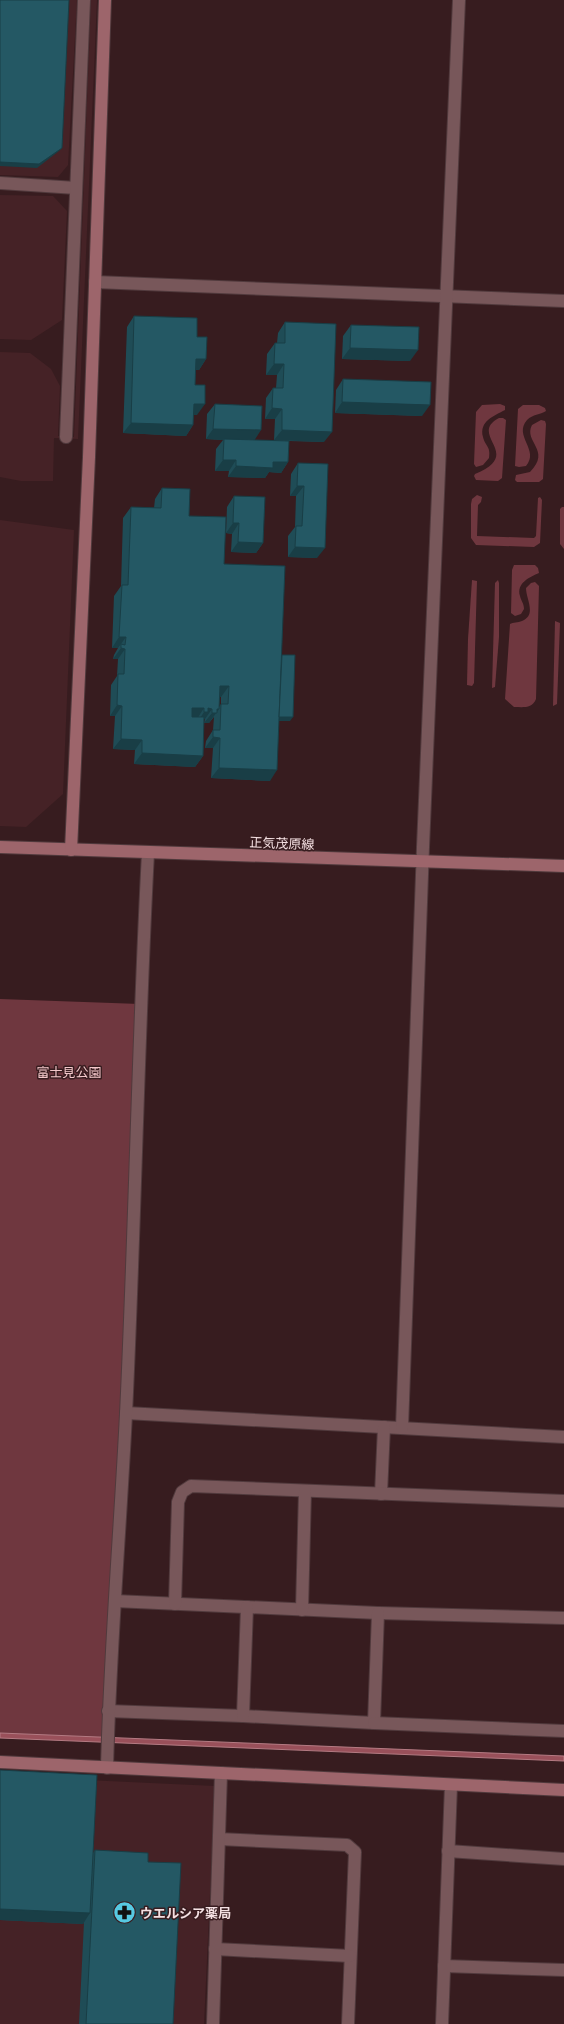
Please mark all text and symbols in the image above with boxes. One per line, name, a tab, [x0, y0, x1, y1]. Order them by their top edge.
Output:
street label: 正気茂原線	[249, 835, 315, 853]
park label: 富士見公園	[36, 1065, 102, 1081]
pharmacy icon: ウエルシア薬局	[112, 1900, 138, 1926]
place label: ウエルシア薬局	[140, 1906, 231, 1922]

